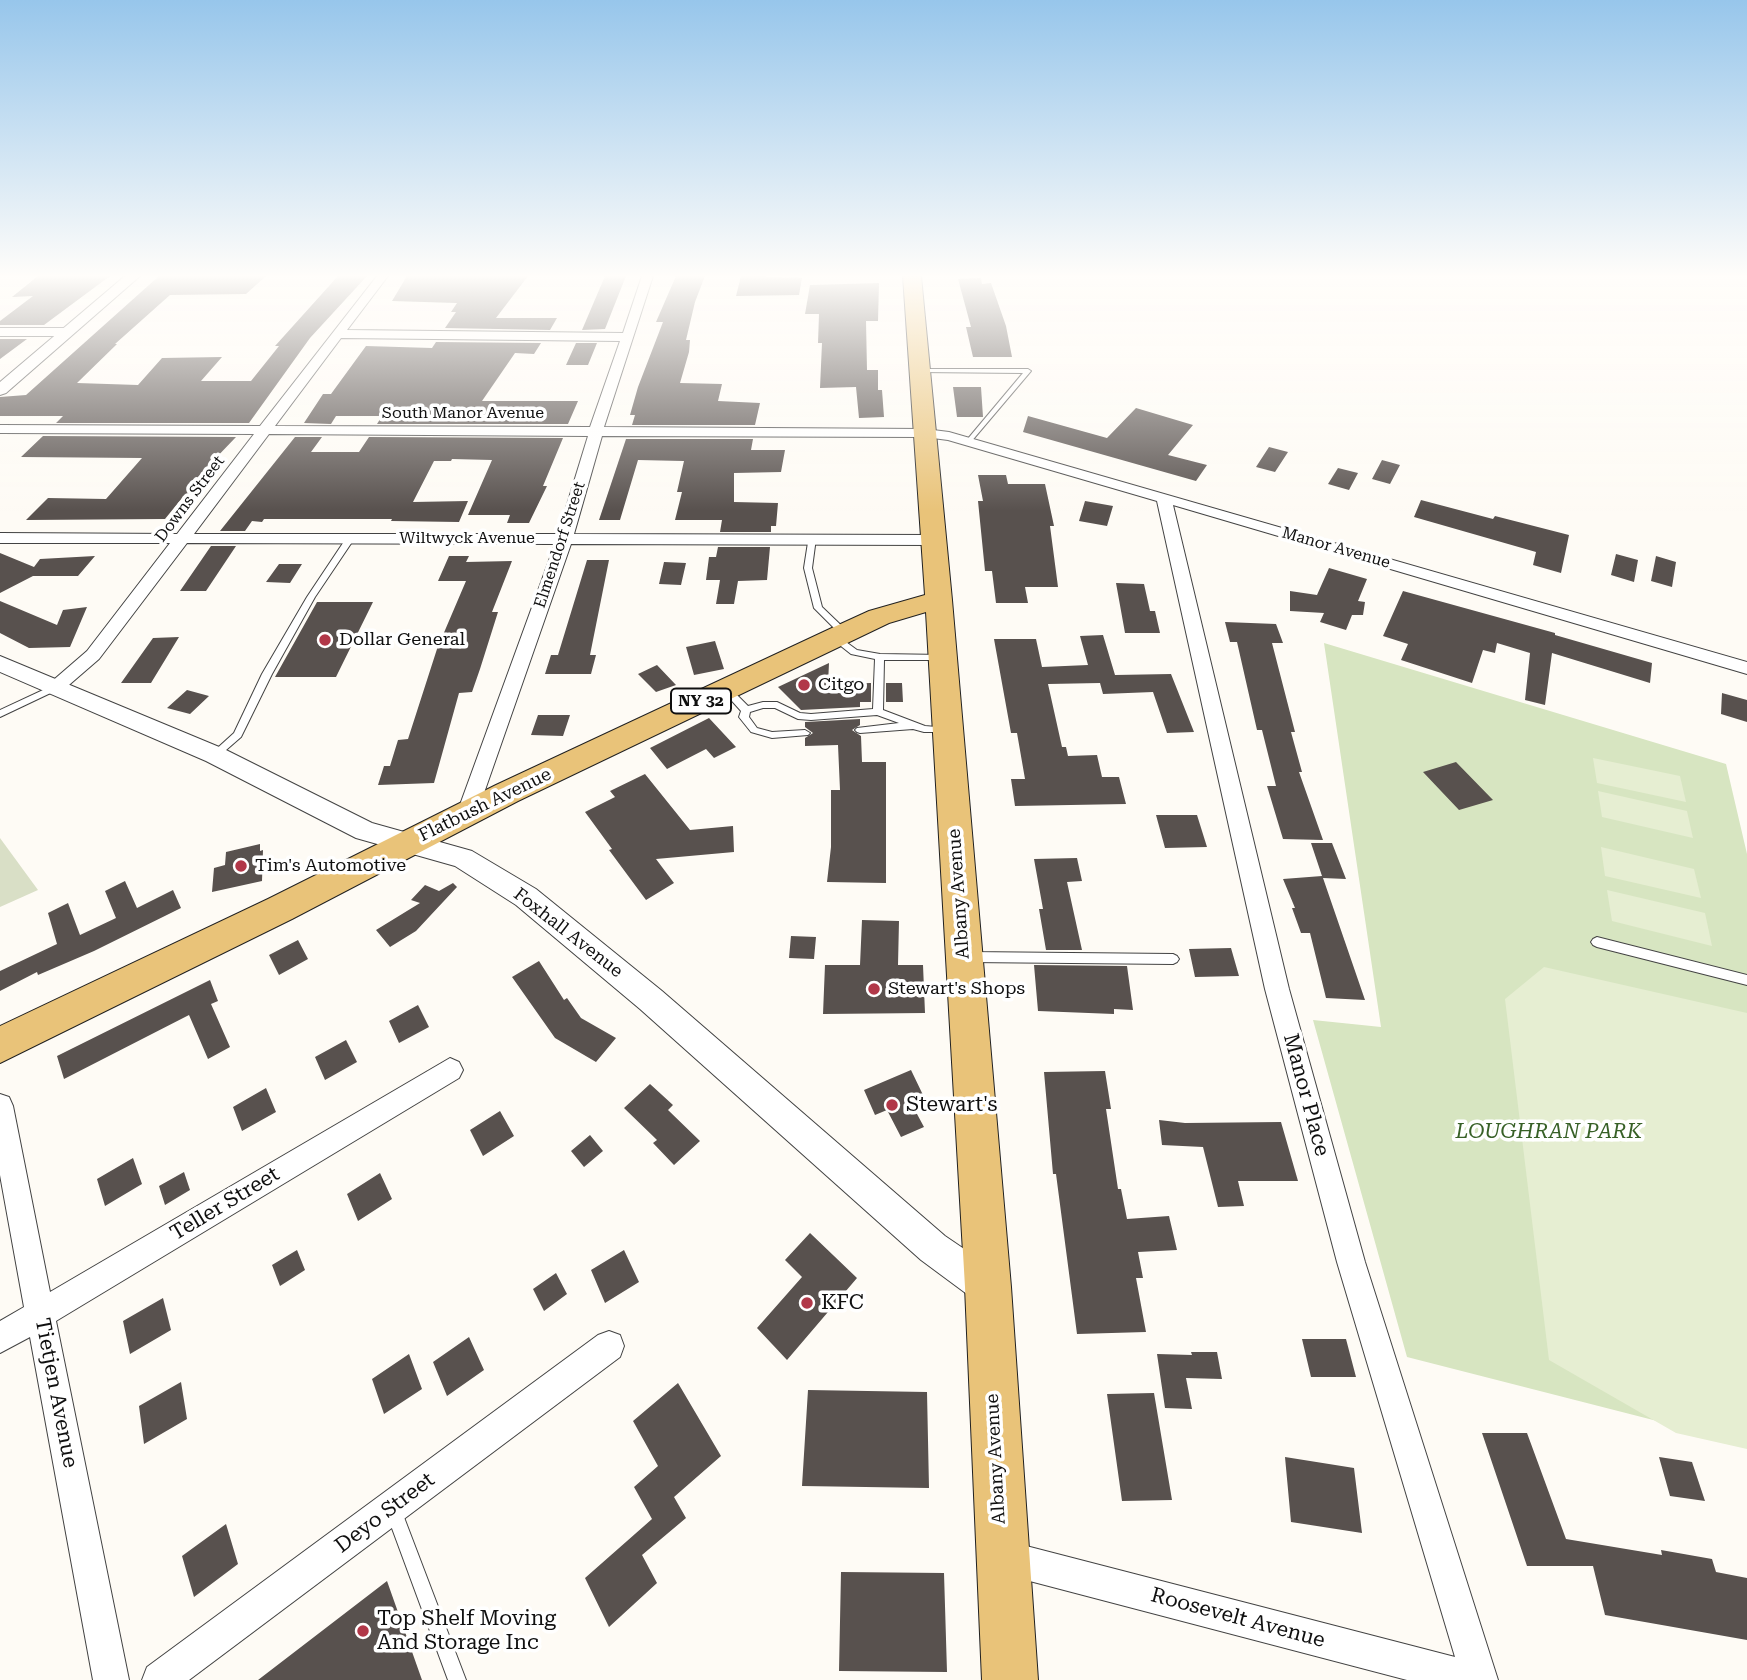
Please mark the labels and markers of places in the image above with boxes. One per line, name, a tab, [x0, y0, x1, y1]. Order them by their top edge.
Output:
place label: Dollar General	[339, 629, 465, 651]
marker: Dollar General	[317, 632, 333, 648]
place label: Citgo	[818, 674, 864, 696]
marker: Citgo	[796, 677, 812, 693]
place label: Tim's Automotive	[255, 855, 406, 877]
marker: Tim's Automotive	[233, 858, 249, 874]
place label: Stewart's Shops	[888, 978, 1025, 1000]
marker: Stewart's Shops	[866, 981, 882, 997]
place label: Stewart's	[906, 1092, 997, 1118]
marker: Stewart's	[884, 1097, 900, 1113]
place label: KFC	[821, 1290, 864, 1316]
marker: KFC	[799, 1295, 815, 1311]
place label: Top Shelf Moving And Storage Inc	[377, 1606, 556, 1656]
marker: Top Shelf Moving And Storage Inc	[355, 1623, 371, 1639]

